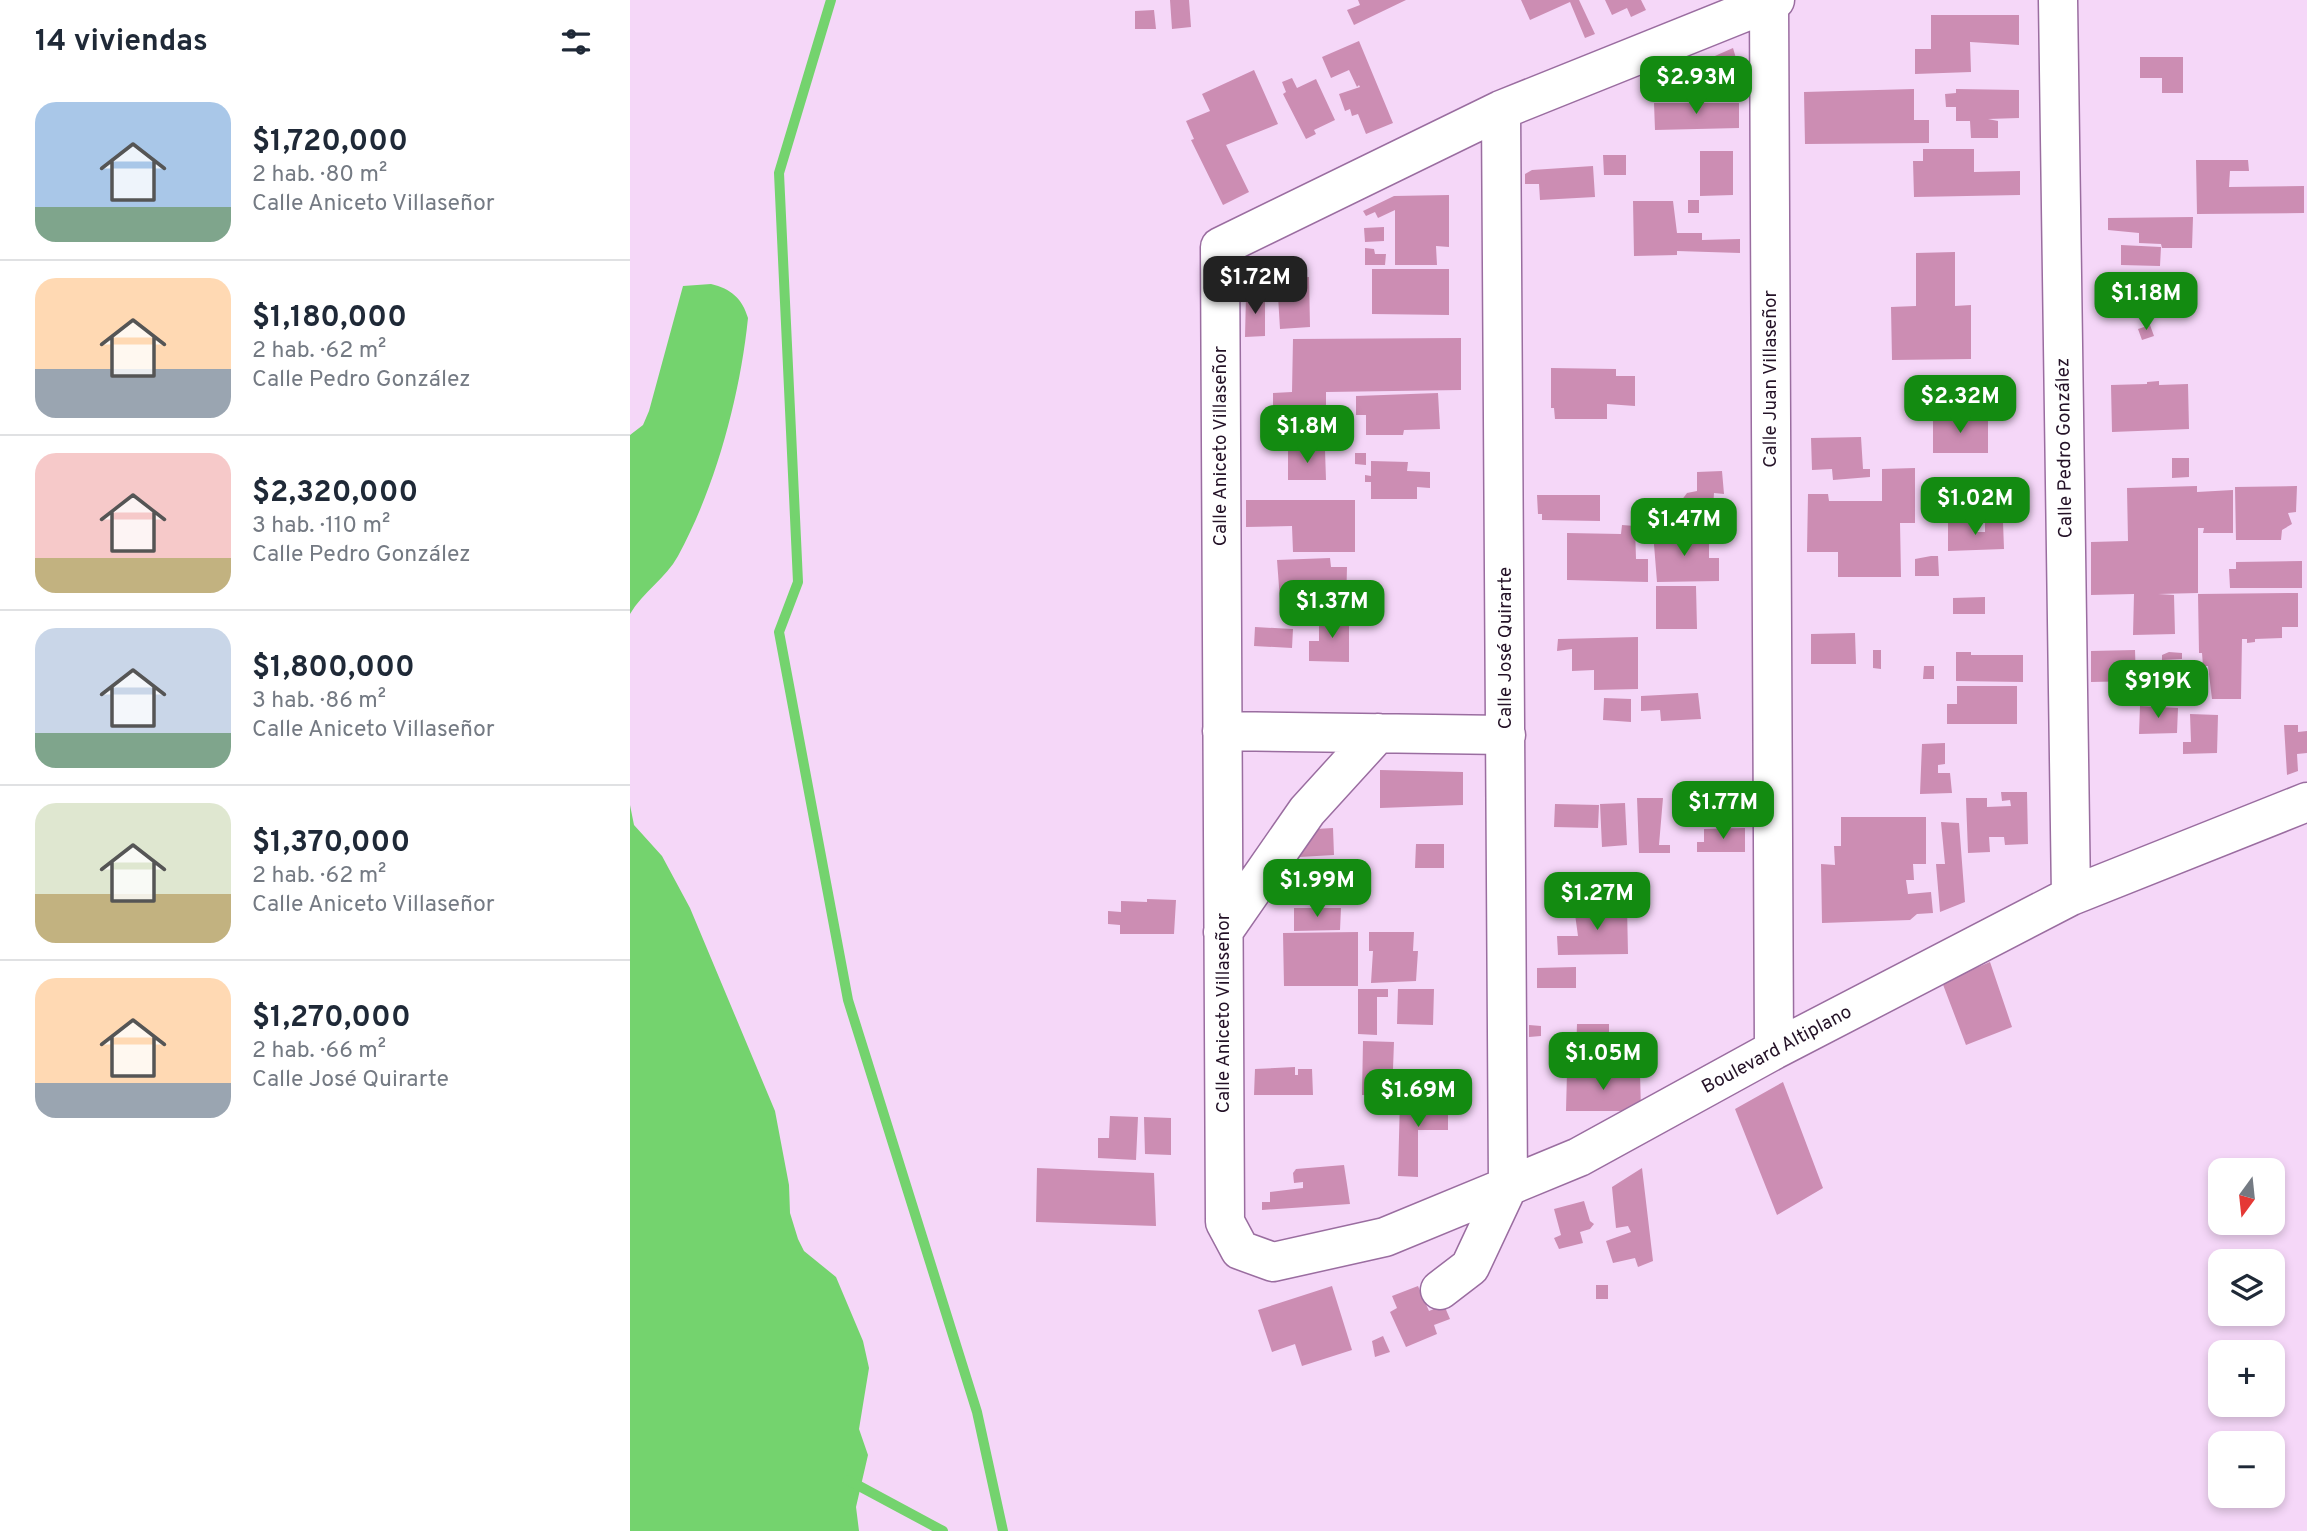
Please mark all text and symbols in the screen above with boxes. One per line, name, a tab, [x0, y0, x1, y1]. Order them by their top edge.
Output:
icon: filters	[557, 23, 595, 61]
text: 14 viviendas	[35, 24, 208, 61]
pin: $2.93M	[1639, 57, 1753, 116]
text: $2.93M	[1656, 64, 1736, 93]
text: $1,720,000	[252, 124, 408, 161]
icon: home	[91, 130, 175, 214]
text: 2 hab. · 80 m²	[252, 161, 387, 190]
text: Calle Aniceto Villaseñor	[252, 190, 495, 219]
pin: $1.72M	[1198, 256, 1312, 316]
text: $1.72M	[1219, 264, 1291, 293]
pin: $1.18M	[2089, 272, 2203, 332]
text: $1.18M	[2111, 280, 2181, 309]
street label: Calle Juan Villaseñor	[1759, 290, 1783, 468]
text: $1,180,000	[252, 300, 407, 337]
icon: home	[91, 306, 175, 390]
text: 2 hab. · 62 m²	[252, 337, 386, 366]
street label: Calle Aniceto Villaseñor	[1209, 345, 1233, 546]
street label: Calle Pedro González	[2051, 357, 2079, 539]
text: Calle Pedro González	[252, 366, 471, 395]
pin: $2.32M	[1903, 376, 2017, 435]
text: $2.32M	[1920, 383, 2000, 412]
pin: $1.8M	[1258, 406, 1356, 465]
text: $1.8M	[1276, 413, 1338, 442]
text: $2,320,000	[252, 475, 418, 512]
pin: $1.02M	[1918, 477, 2032, 537]
icon: home	[91, 481, 175, 565]
text: $1.02M	[1937, 485, 2013, 514]
pin: $1.47M	[1627, 498, 1741, 558]
text: $1.47M	[1647, 506, 1721, 535]
text: 3 hab. · 110 m²	[252, 512, 390, 541]
text: Calle Pedro González	[252, 541, 471, 570]
street label: Calle José Quirarte	[1494, 567, 1518, 729]
pin: $1.37M	[1275, 580, 1389, 640]
text: $1.37M	[1295, 588, 1369, 617]
text: $1,800,000	[252, 650, 415, 687]
icon: home	[91, 656, 175, 740]
pin: $919K	[2109, 660, 2207, 720]
text: $919K	[2124, 668, 2192, 697]
text: 3 hab. · 86 m²	[252, 687, 386, 716]
text: Calle Aniceto Villaseñor	[252, 716, 495, 745]
pin: $1.77M	[1666, 782, 1780, 841]
text: $1.77M	[1688, 789, 1758, 818]
text: $1,370,000	[252, 825, 410, 862]
icon: home	[91, 831, 175, 915]
pin: $1.99M	[1260, 860, 1374, 919]
text: 2 hab. · 62 m²	[252, 862, 386, 891]
text: $1.99M	[1279, 867, 1355, 896]
pin: $1.27M	[1540, 872, 1654, 932]
text: $1.27M	[1560, 880, 1634, 909]
text: Calle Aniceto Villaseñor	[252, 891, 495, 920]
street label: Calle Aniceto Villaseñor	[1212, 912, 1236, 1113]
text: $1,270,000	[252, 1000, 411, 1037]
street label: Boulevard Altiplano	[1698, 1000, 1856, 1100]
icon: home	[91, 1006, 175, 1090]
pin: $1.05M	[1546, 1032, 1660, 1092]
text: 2 hab. · 66 m²	[252, 1037, 386, 1066]
text: $1.05M	[1565, 1040, 1641, 1069]
text: Calle José Quirarte	[252, 1066, 449, 1095]
pin: $1.69M	[1361, 1070, 1475, 1129]
text: $1.69M	[1380, 1077, 1456, 1106]
north arrow	[2208, 1158, 2286, 1236]
map controls	[2208, 1158, 2285, 1508]
button: layers	[2208, 1249, 2285, 1326]
button: +	[2208, 1340, 2285, 1417]
button: −	[2208, 1431, 2285, 1508]

